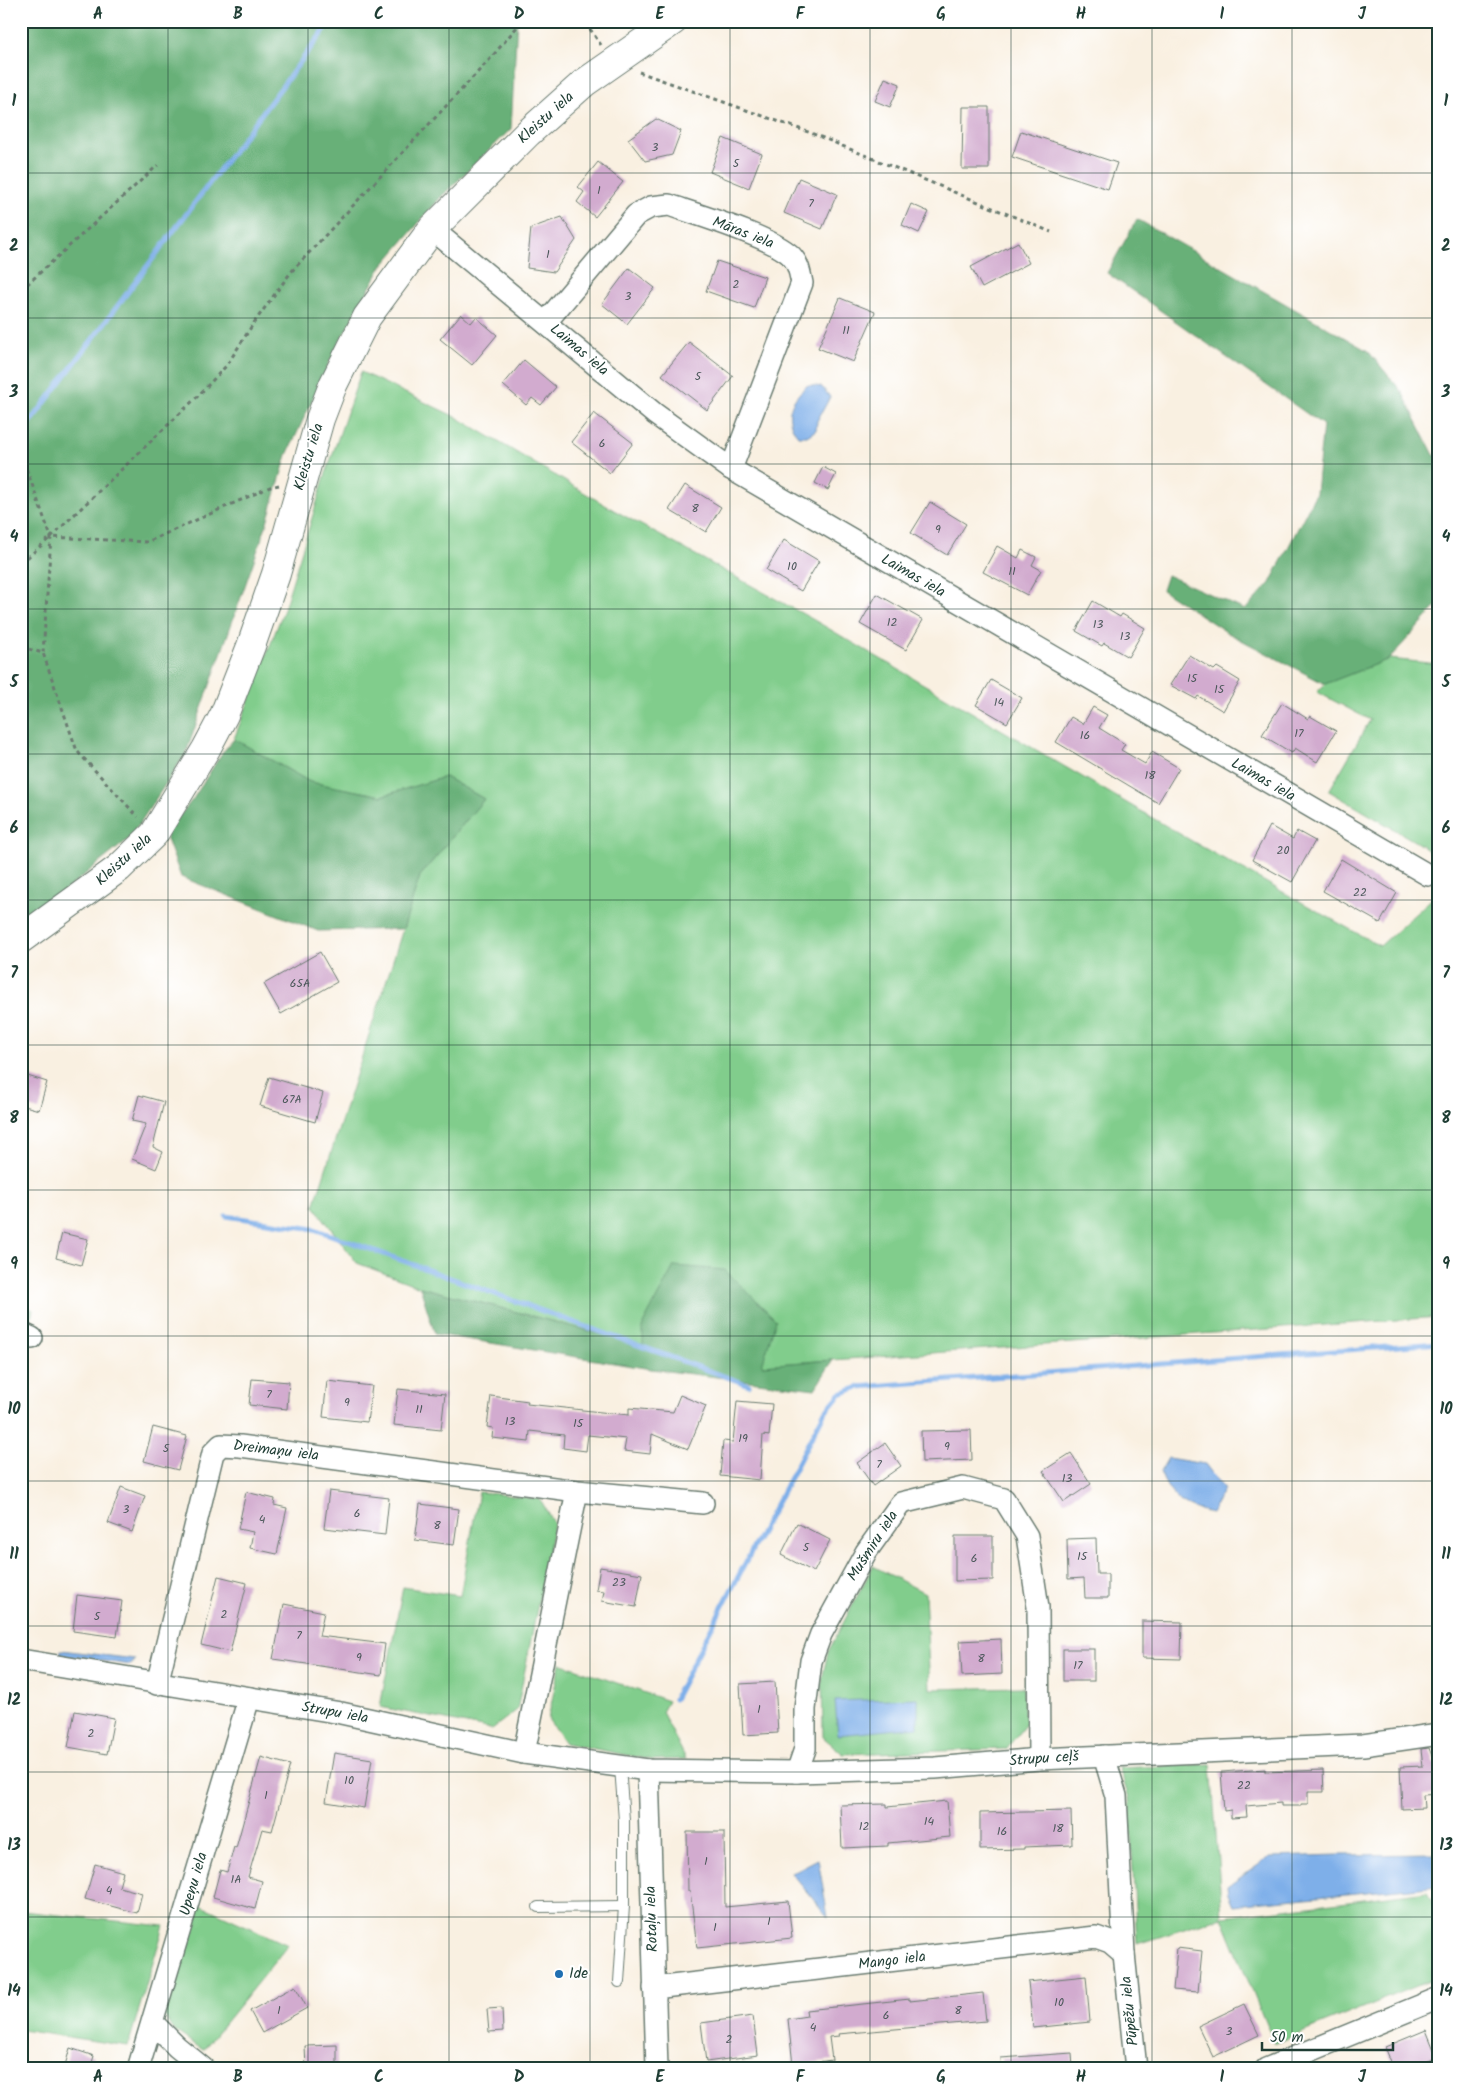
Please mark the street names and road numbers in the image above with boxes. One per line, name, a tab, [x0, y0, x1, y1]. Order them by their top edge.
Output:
street label: Kleistu iela	[512, 86, 580, 150]
street label: Māras iela	[709, 210, 777, 256]
street label: Laimas iela	[544, 318, 614, 382]
street label: Kleistu iela	[287, 420, 331, 494]
street label: Laimas iela	[876, 548, 950, 604]
street label: Laimas iela	[1226, 752, 1300, 808]
street label: Kleistu iela	[90, 828, 158, 892]
street label: Dreimaņu iela	[232, 1434, 320, 1468]
street label: Mušmiru iela	[841, 1506, 905, 1586]
street label: Strupu iela	[300, 1695, 370, 1731]
street label: Strupu ceļš	[1008, 1745, 1080, 1773]
street label: Upeņu iela	[173, 1849, 215, 1919]
street label: Rotaļu iela	[639, 1886, 665, 1952]
street label: Mango iela	[857, 1945, 927, 1977]
street label: Pūpēžu iela	[1114, 1975, 1146, 2047]

